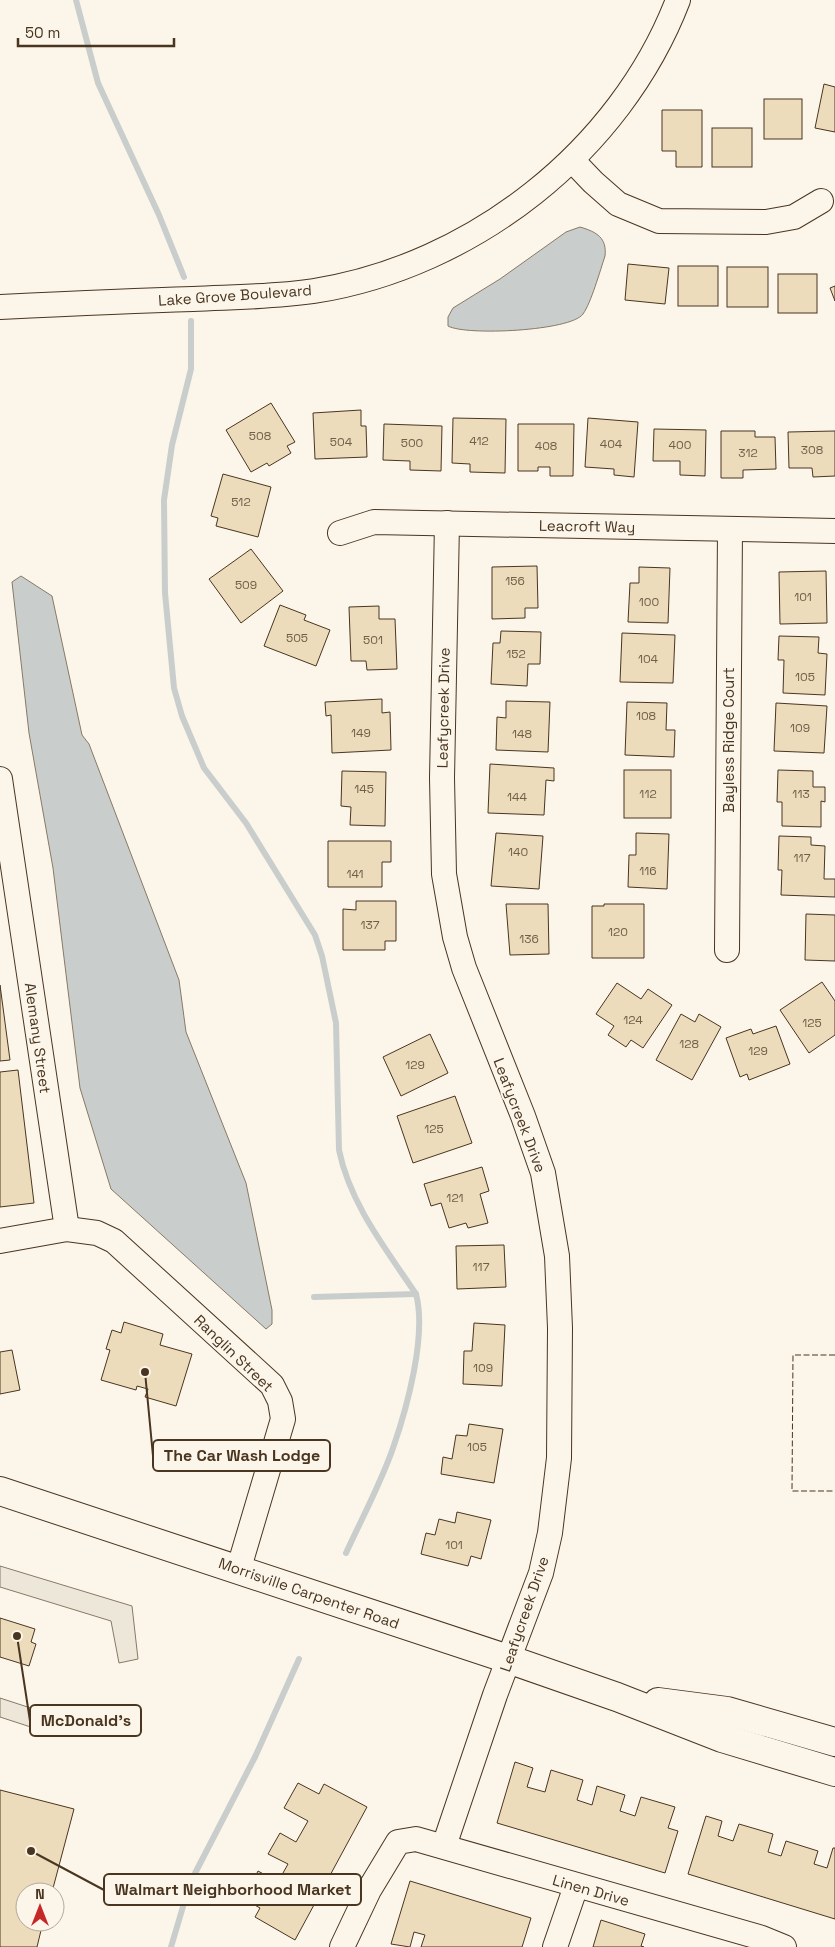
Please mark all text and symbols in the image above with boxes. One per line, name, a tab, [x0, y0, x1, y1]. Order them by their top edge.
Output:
scale bar	[18, 15, 174, 47]
text: 50 m	[25, 23, 60, 42]
street label: Lake Grove Boulevard	[157, 280, 313, 310]
house number: 508	[249, 428, 271, 444]
house number: 412	[469, 433, 489, 449]
house number: 504	[330, 434, 353, 450]
house number: 500	[401, 435, 423, 451]
house number: 404	[600, 436, 623, 452]
house number: 400	[669, 437, 691, 453]
house number: 408	[535, 438, 557, 454]
house number: 308	[801, 442, 823, 458]
house number: 312	[738, 445, 758, 461]
house number: 512	[231, 494, 251, 510]
street label: Leacroft Way	[539, 516, 635, 536]
house number: 156	[505, 573, 525, 589]
house number: 509	[235, 577, 257, 593]
house number: 101	[794, 589, 812, 605]
house number: 100	[639, 594, 659, 610]
house number: 505	[286, 630, 308, 646]
house number: 501	[363, 632, 383, 648]
house number: 152	[506, 646, 526, 662]
street label: Leafycreek Drive	[432, 647, 454, 769]
house number: 104	[638, 651, 659, 667]
street label: Bayless Ridge Court	[719, 667, 738, 813]
house number: 105	[795, 669, 815, 685]
house number: 108	[636, 708, 656, 724]
house number: 109	[790, 720, 810, 736]
house number: 149	[351, 725, 371, 741]
house number: 148	[512, 726, 532, 742]
house number: 145	[354, 781, 374, 797]
house number: 112	[639, 786, 657, 802]
house number: 113	[792, 786, 810, 802]
house number: 144	[507, 789, 528, 805]
house number: 140	[508, 844, 528, 860]
house number: 117	[794, 850, 811, 866]
house number: 116	[639, 863, 657, 879]
house number: 141	[346, 866, 364, 882]
house number: 137	[360, 917, 380, 933]
house number: 120	[608, 924, 628, 940]
house number: 136	[519, 931, 539, 947]
street label: Alemany Street	[21, 981, 55, 1095]
house number: 124	[623, 1012, 643, 1028]
house number: 125	[802, 1015, 822, 1031]
house number: 128	[679, 1036, 699, 1052]
house number: 129	[748, 1043, 768, 1059]
street label: Leafycreek Drive	[489, 1055, 551, 1175]
house number: 129	[405, 1057, 425, 1073]
house number: 125	[424, 1121, 444, 1137]
house number: 121	[446, 1190, 464, 1206]
house number: 117	[473, 1259, 490, 1275]
street label: Ranglin Street	[190, 1310, 278, 1396]
house number: 109	[473, 1360, 493, 1376]
house number: 105	[467, 1439, 487, 1455]
callout: The Car Wash Lodge	[153, 1440, 330, 1471]
text: The Car Wash Lodge	[164, 1445, 320, 1466]
house number: 101	[445, 1537, 463, 1553]
street label: Morrisville Carpenter Road	[216, 1553, 402, 1633]
street label: Leafycreek Drive	[495, 1554, 553, 1674]
callout: McDonald's	[30, 1705, 141, 1736]
text: McDonald's	[41, 1710, 131, 1731]
street label: Linen Drive	[550, 1870, 632, 1910]
callout: Walmart Neighborhood Market	[104, 1874, 361, 1905]
text: Walmart Neighborhood Market	[114, 1879, 352, 1900]
north arrow	[15, 1882, 65, 1932]
text: N	[35, 1885, 45, 1903]

